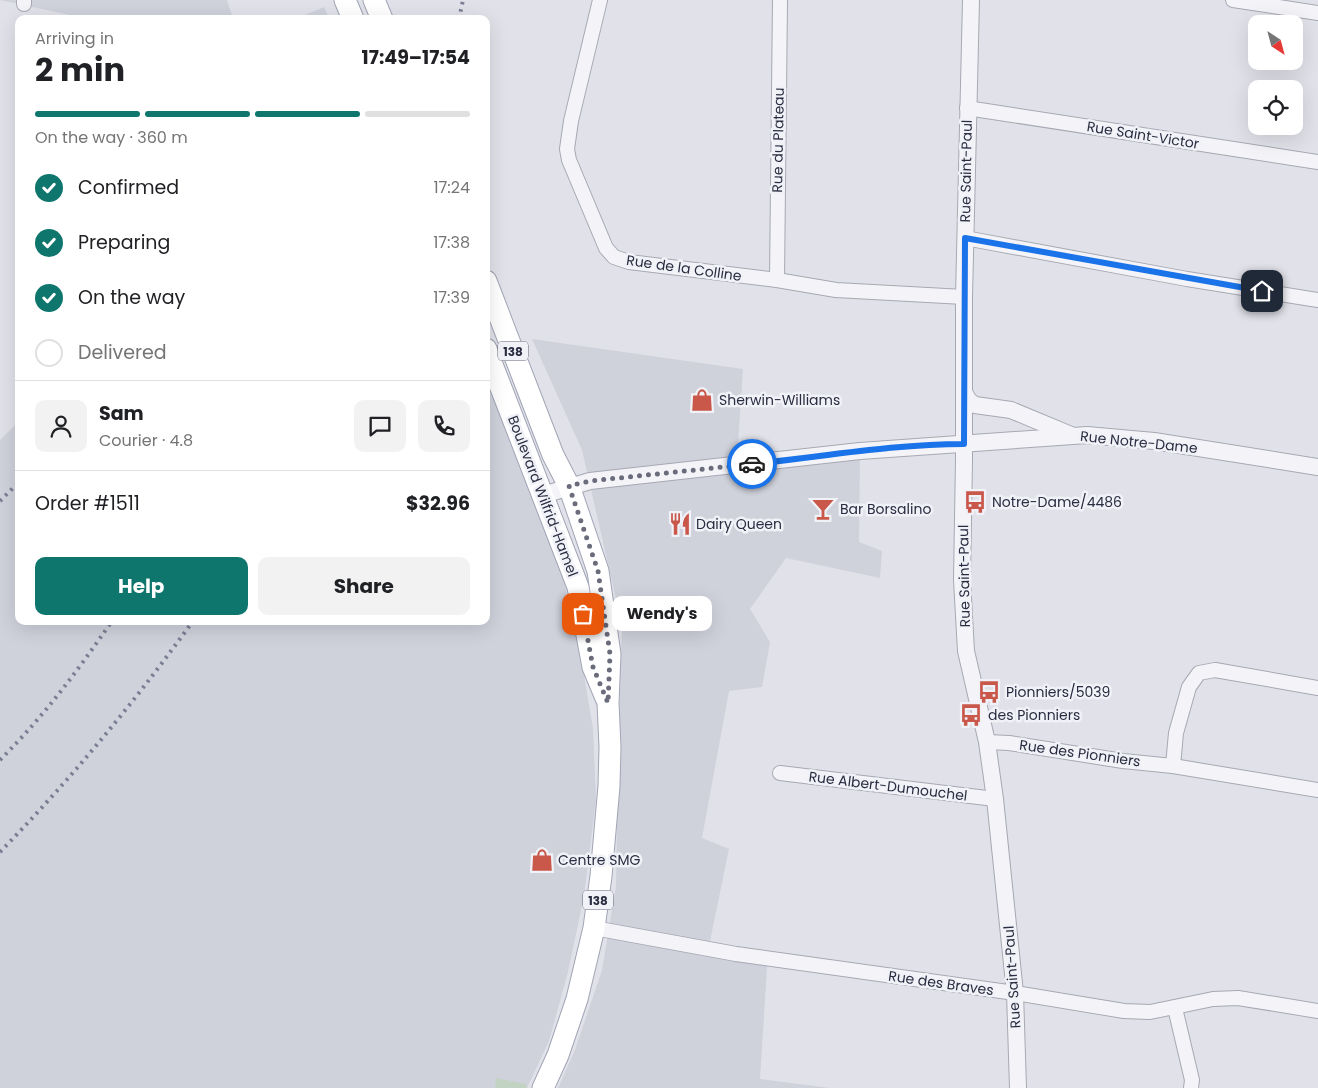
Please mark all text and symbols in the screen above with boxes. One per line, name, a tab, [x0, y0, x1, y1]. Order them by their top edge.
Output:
north arrow	[1248, 15, 1302, 70]
map controls	[1248, 15, 1303, 135]
text: Arriving in	[35, 27, 114, 50]
text: 17:49–17:54	[362, 44, 470, 71]
text: 2 min	[35, 47, 125, 92]
button: locate	[1248, 80, 1303, 135]
street label: Rue du Plateau	[767, 87, 789, 193]
street label: Rue Saint-Victor	[1085, 116, 1201, 154]
street label: Rue Saint-Paul	[955, 119, 977, 223]
text: On the way · 360 m	[35, 126, 188, 149]
icon: check	[35, 174, 63, 202]
text: Confirmed	[78, 174, 179, 201]
text: 17:24	[433, 176, 470, 199]
icon: check	[35, 229, 63, 257]
text: Preparing	[78, 229, 170, 256]
text: 17:38	[433, 231, 470, 254]
street label: Rue de la Colline	[625, 250, 743, 286]
pin	[1241, 270, 1283, 312]
icon: home	[1248, 277, 1276, 305]
icon: check	[35, 284, 63, 312]
text: On the way	[78, 284, 185, 311]
text: 17:39	[433, 286, 470, 309]
text: Delivered	[78, 339, 167, 366]
road number: 138	[498, 342, 528, 361]
shop icon: Sherwin-Williams	[689, 387, 715, 413]
place label: Sherwin-Williams	[719, 390, 840, 410]
button: person	[35, 400, 87, 452]
text: Sam	[99, 400, 144, 427]
button: chat	[354, 400, 406, 452]
button: phone	[418, 400, 470, 452]
street label: Boulevard Wilfrid-Hamel	[503, 413, 583, 579]
street label: Rue Notre-Dame	[1079, 426, 1199, 458]
text: Courier · 4.8	[99, 429, 193, 452]
courier	[727, 439, 777, 489]
icon: car	[738, 450, 766, 478]
bus stop icon: Notre-Dame/4486	[962, 489, 988, 515]
text: Order #1511	[35, 490, 140, 517]
text: $32.96	[406, 490, 470, 517]
place label: Notre-Dame/4486	[992, 492, 1122, 512]
bar icon: Bar Borsalino	[810, 496, 836, 522]
place label: Bar Borsalino	[840, 499, 931, 519]
restaurant icon: Dairy Queen	[667, 511, 693, 537]
place label: Dairy Queen	[696, 514, 782, 534]
street label: Rue Saint-Paul	[953, 524, 975, 628]
button: Help	[35, 557, 248, 615]
button: Share	[258, 557, 470, 615]
pin	[562, 593, 604, 635]
callout: Wendy's	[613, 596, 713, 632]
icon: bag	[569, 600, 597, 628]
text: Wendy's	[627, 602, 697, 625]
bus stop icon: Pionniers/5039	[976, 679, 1002, 705]
place label: Pionniers/5039	[1006, 682, 1110, 702]
bus stop icon: des Pionniers	[958, 702, 984, 728]
place label: des Pionniers	[988, 705, 1080, 725]
street label: Rue des Pionniers	[1018, 735, 1142, 771]
street label: Rue Albert-Dumouchel	[808, 766, 968, 806]
shop icon: Centre SMG	[529, 847, 555, 873]
place label: Centre SMG	[558, 850, 640, 870]
road number: 138	[583, 890, 613, 910]
street label: Rue Saint-Paul	[998, 925, 1026, 1029]
street label: Rue des Braves	[887, 966, 995, 1000]

